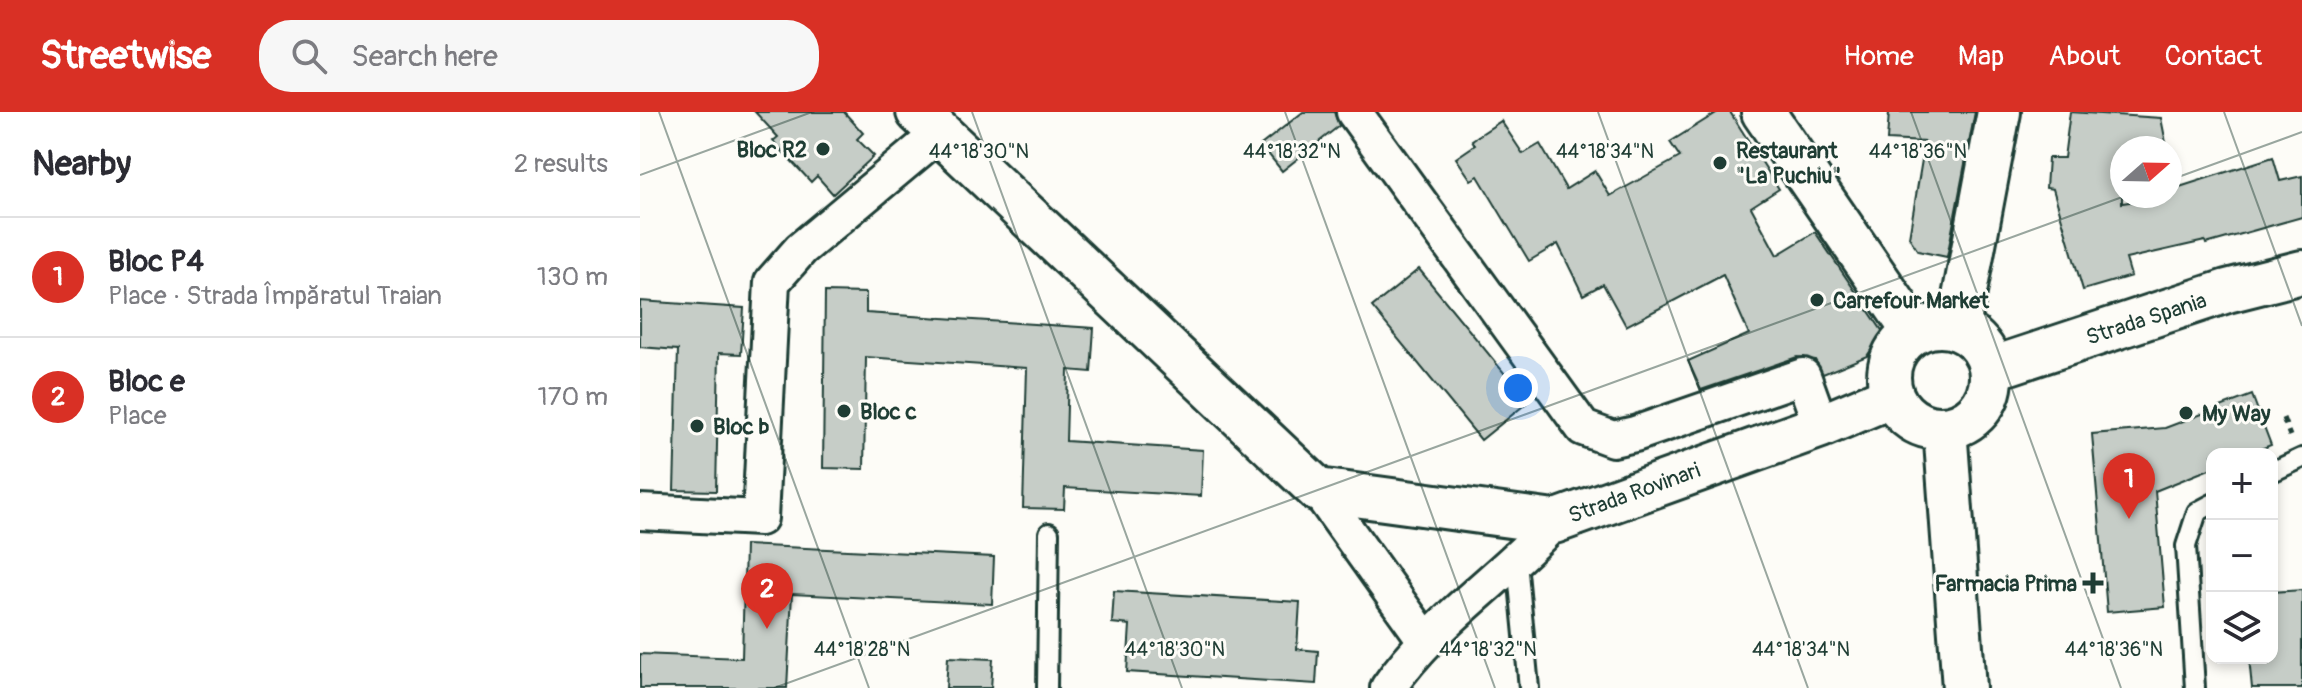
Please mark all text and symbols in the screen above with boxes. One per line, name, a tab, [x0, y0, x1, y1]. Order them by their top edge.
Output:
search box	[259, 20, 819, 92]
text: Streetwise	[40, 32, 211, 80]
icon: search	[287, 34, 331, 78]
text: Search here	[351, 38, 498, 75]
text: Home	[1843, 39, 1914, 74]
text: Map	[1958, 39, 2004, 74]
text: About	[2048, 39, 2121, 74]
text: Contact	[2165, 39, 2262, 74]
place label: Bloc R2	[737, 136, 807, 164]
north arrow	[2110, 136, 2182, 208]
place label: Restaurant "La Puchiu"	[1736, 137, 1841, 190]
text: 44°18'30"N	[929, 139, 1029, 164]
text: 44°18'32"N	[1243, 139, 1341, 164]
text: 44°18'34"N	[1556, 139, 1654, 164]
text: 44°18'36"N	[1869, 139, 1967, 164]
marker: Bloc R2	[814, 140, 832, 158]
text: Nearby	[32, 143, 131, 186]
text: 2 results	[514, 148, 608, 180]
marker: Restaurant "La Puchiu"	[1711, 154, 1729, 172]
text: Bloc P4	[108, 243, 204, 280]
text: 1	[53, 261, 63, 293]
text: 130 m	[537, 261, 608, 293]
text: Place · Strada Împăratul Traian	[108, 280, 442, 312]
street label: Strada Spania	[2083, 286, 2210, 352]
place label: Carrefour Market	[1833, 287, 1990, 315]
marker: Carrefour Market	[1808, 291, 1826, 309]
text: Bloc e	[108, 363, 185, 400]
your location	[1498, 368, 1538, 408]
text: 2	[51, 381, 65, 413]
text: 170 m	[538, 381, 608, 413]
place label: Bloc c	[860, 398, 917, 426]
text: Place	[108, 400, 167, 432]
place label: My Way	[2202, 400, 2271, 428]
marker: Bloc c	[835, 402, 853, 420]
marker: My Way	[2177, 404, 2195, 422]
place label: Bloc b	[713, 413, 769, 441]
marker: Bloc b	[688, 417, 706, 435]
map controls	[2206, 448, 2278, 664]
button: +	[2206, 448, 2278, 520]
pin: 1	[2103, 453, 2155, 519]
street label: Strada Rovinari	[1565, 456, 1704, 530]
button: −	[2206, 520, 2278, 592]
pin: 2	[741, 563, 793, 629]
place label: Farmacia Prima	[1934, 570, 2077, 598]
marker: Farmacia Prima	[2084, 574, 2102, 592]
button: layers	[2206, 592, 2278, 664]
text: 44°18'28"N	[814, 637, 910, 662]
text: 44°18'30"N	[1125, 637, 1225, 662]
text: 44°18'32"N	[1439, 637, 1537, 662]
text: 44°18'34"N	[1752, 637, 1850, 662]
text: 44°18'36"N	[2065, 637, 2163, 662]

